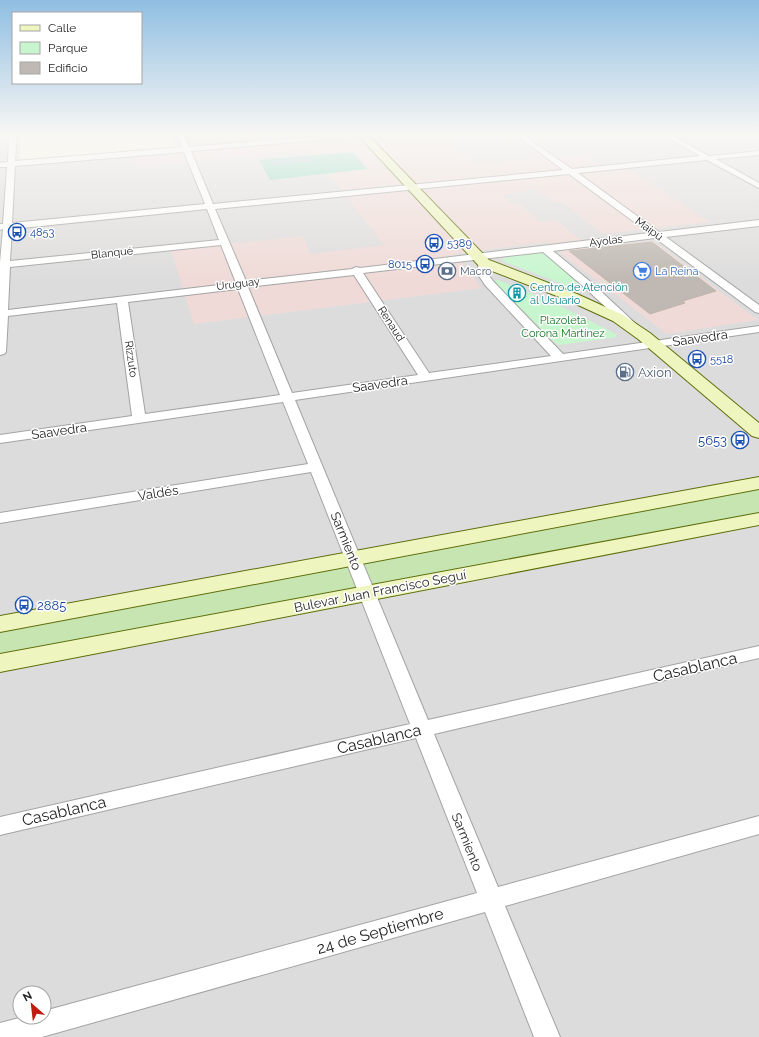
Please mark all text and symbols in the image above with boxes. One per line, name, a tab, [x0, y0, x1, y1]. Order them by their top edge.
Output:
legend	[12, 12, 142, 84]
text: Calle	[48, 21, 76, 35]
text: Parque	[48, 41, 88, 55]
text: Edificio	[48, 61, 88, 75]
street label: Maipú	[633, 215, 665, 243]
bus stop icon: 4853	[7, 222, 27, 242]
place label: 4853	[30, 226, 55, 239]
street label: Ayolas	[589, 232, 623, 250]
bus stop icon: 5389	[424, 233, 444, 253]
place label: 5389	[447, 237, 472, 250]
street label: Blanqué	[90, 244, 134, 262]
bus stop icon: 8015	[415, 254, 435, 274]
place label: 8015	[388, 258, 412, 271]
bank icon: Macro	[437, 261, 457, 281]
supermarket icon: La Reina	[632, 261, 652, 281]
place label: Macro	[460, 265, 492, 278]
place label: La Reina	[655, 265, 698, 278]
street label: Uruguay	[215, 275, 261, 293]
place label: Centro de Atención al Usuario	[530, 281, 628, 307]
building icon: Centro de Atención al Usuario	[507, 283, 527, 303]
street label: Renaud	[375, 304, 407, 344]
park label: Plazoleta Corona Martínez	[521, 314, 605, 340]
street label: Saavedra	[671, 327, 729, 349]
street label: Rizzuto	[122, 340, 140, 379]
bus stop icon: 5518	[687, 349, 707, 369]
place label: 5518	[710, 353, 733, 366]
fuel station icon: Axion	[615, 362, 635, 382]
place label: Axion	[638, 365, 672, 380]
street label: Saavedra	[351, 373, 409, 395]
street label: Saavedra	[30, 420, 88, 442]
bus stop icon: 5653	[730, 430, 750, 450]
place label: 5653	[698, 433, 727, 448]
street label: Valdés	[137, 482, 179, 504]
street label: Sarmiento	[328, 510, 365, 573]
street label: Bulevar Juan Francisco Seguí	[293, 567, 468, 615]
bus stop icon: 2885	[14, 595, 34, 615]
place label: 2885	[37, 598, 66, 613]
street label: Casablanca	[651, 648, 739, 686]
street label: Casablanca	[335, 720, 423, 758]
street label: Casablanca	[20, 792, 108, 830]
street label: Sarmiento	[449, 811, 486, 874]
street label: 24 de Septiembre	[314, 904, 446, 958]
north arrow	[12, 985, 52, 1025]
text: N	[21, 989, 34, 1004]

